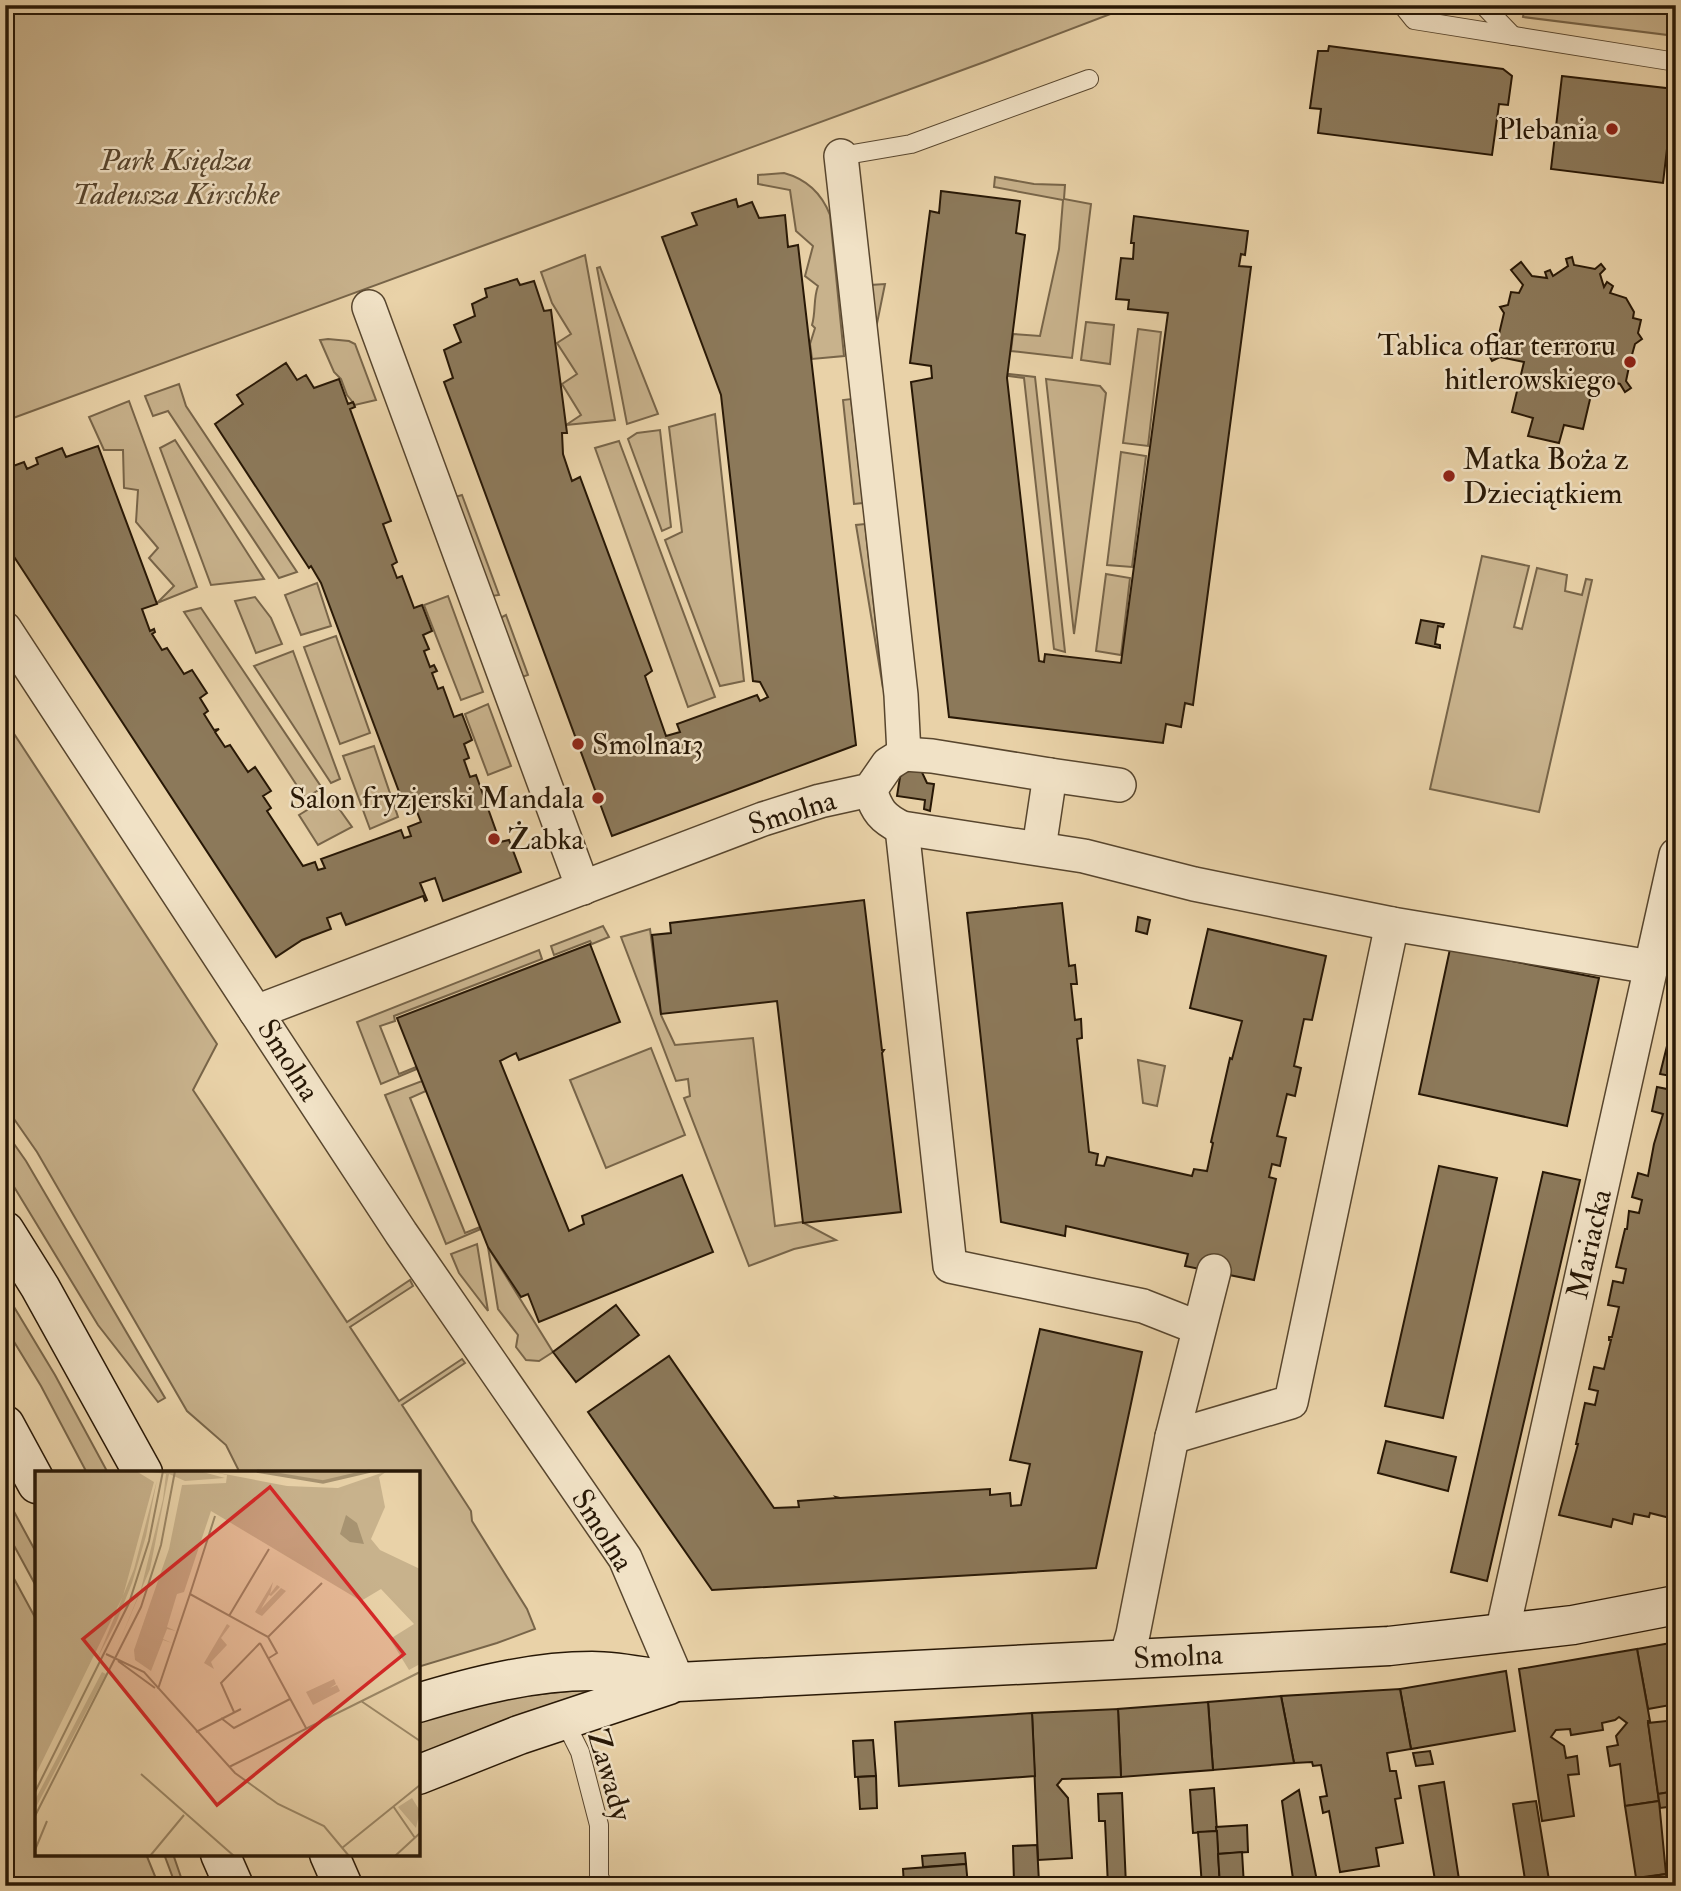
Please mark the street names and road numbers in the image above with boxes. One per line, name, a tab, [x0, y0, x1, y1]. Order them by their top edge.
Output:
street label: Smolna	[744, 781, 841, 843]
street label: Smolna	[249, 1012, 328, 1109]
street label: Mariacka	[1559, 1185, 1620, 1302]
street label: Smolna	[563, 1482, 642, 1579]
street label: Smolna	[1132, 1636, 1224, 1677]
street label: Zawady	[579, 1725, 640, 1826]

